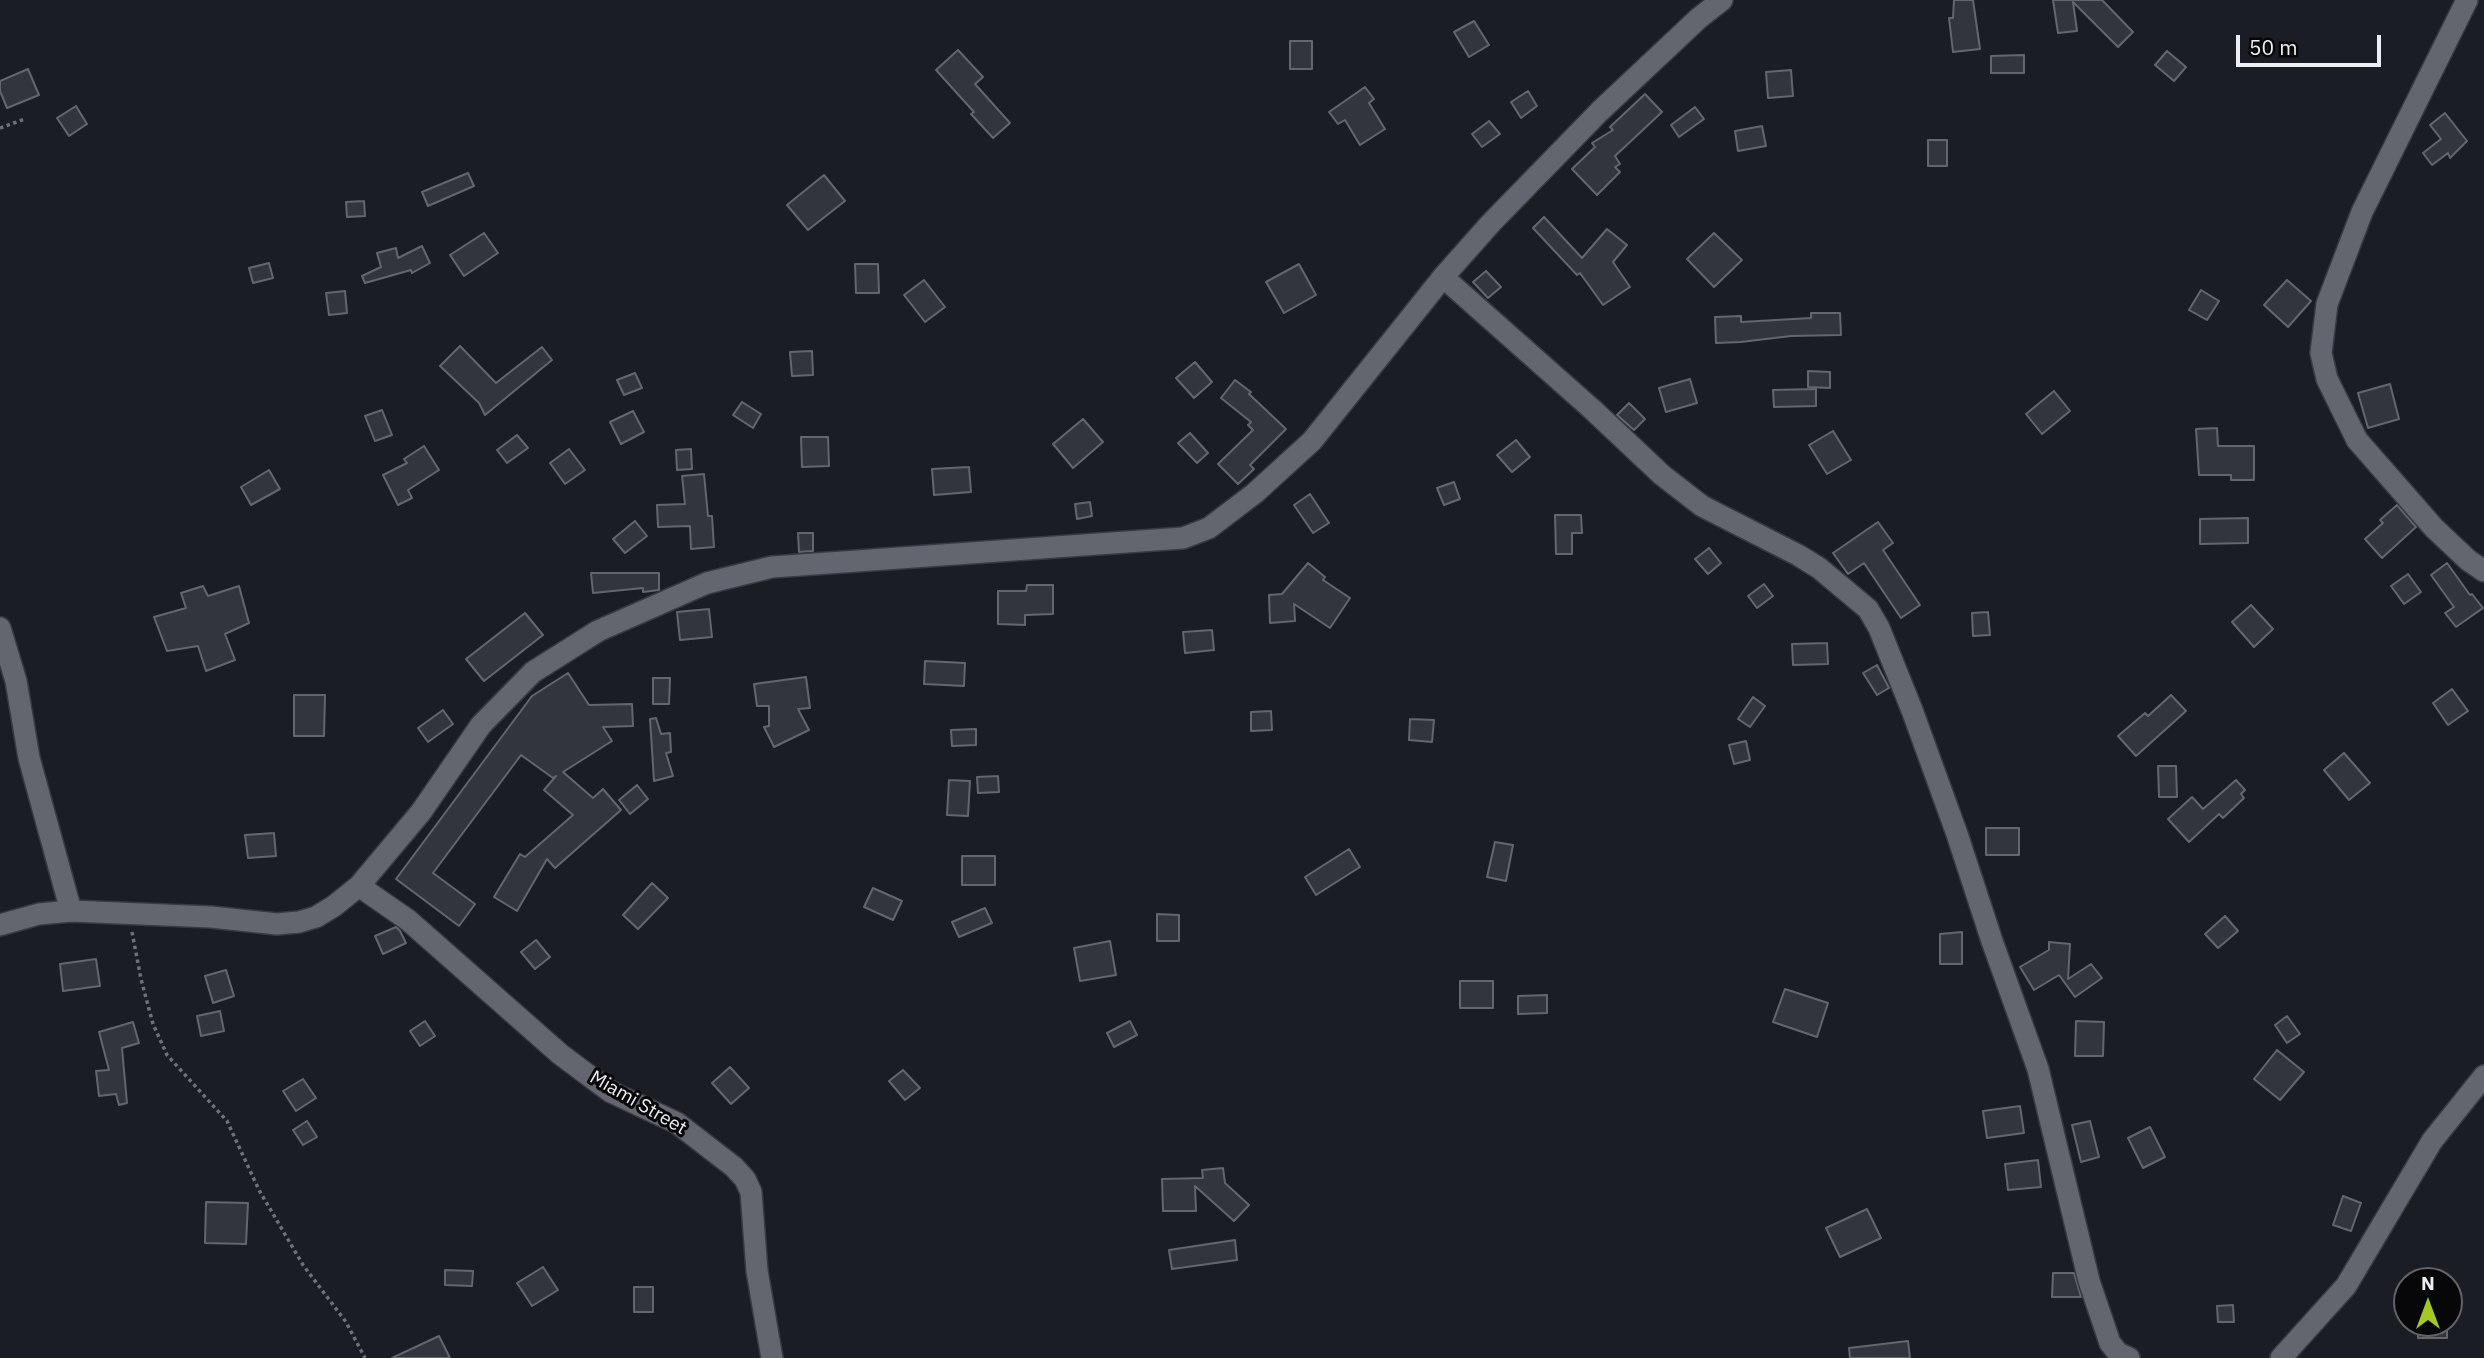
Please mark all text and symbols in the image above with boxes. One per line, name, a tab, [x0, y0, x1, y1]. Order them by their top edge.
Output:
scale bar	[2239, 21, 2384, 65]
text: 50 m	[2249, 33, 2298, 61]
street label: Miami Street	[585, 1066, 691, 1140]
north arrow	[2393, 1267, 2463, 1337]
text: N	[2421, 1271, 2435, 1295]

